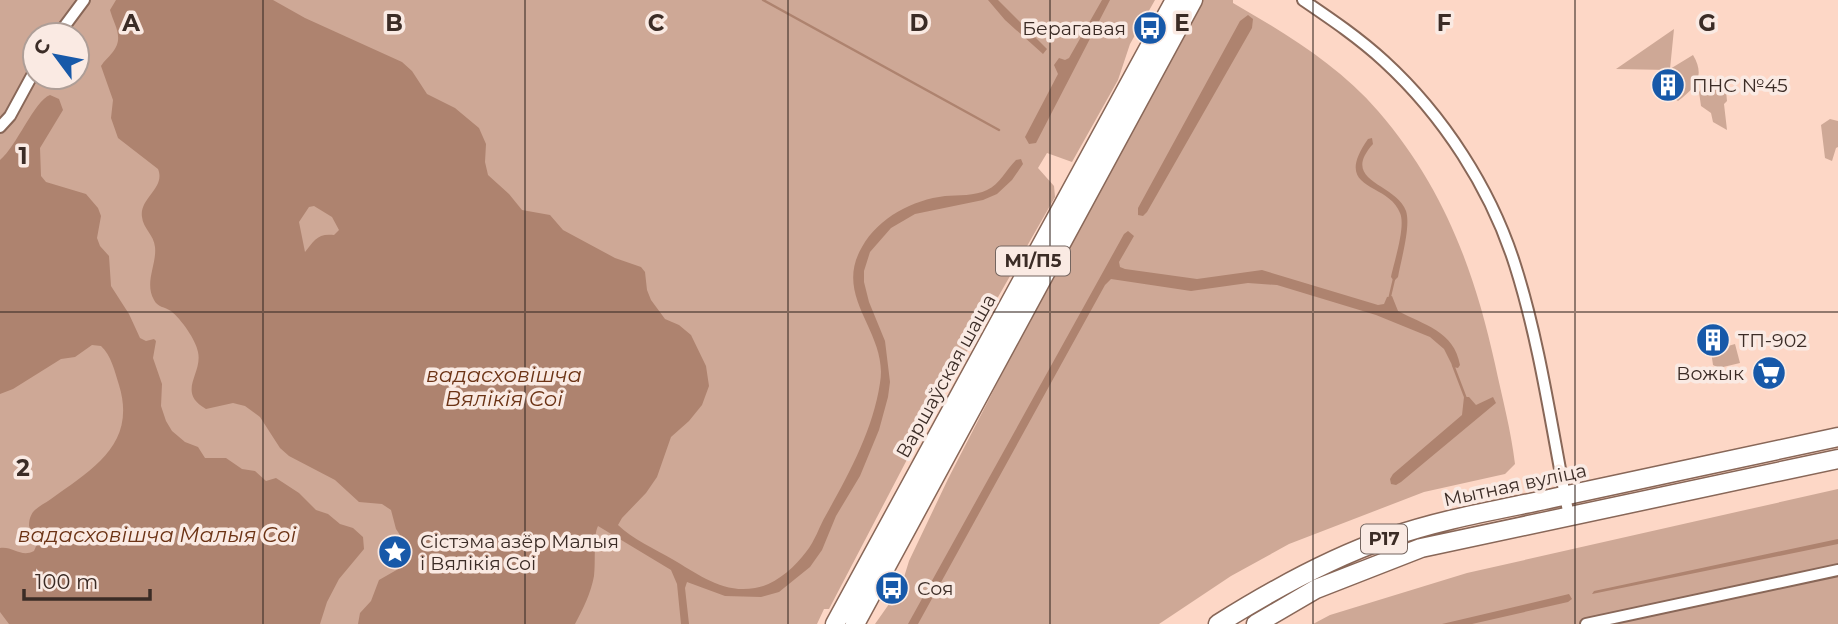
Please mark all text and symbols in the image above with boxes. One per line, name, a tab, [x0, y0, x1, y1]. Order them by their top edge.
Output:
text: A	[121, 9, 140, 37]
text: B	[385, 9, 403, 37]
text: C	[648, 9, 665, 37]
text: D	[910, 9, 929, 37]
bus stop icon: Берагавая	[1131, 9, 1169, 47]
text: E	[1174, 9, 1190, 37]
text: F	[1437, 9, 1452, 37]
text: G	[1698, 9, 1716, 37]
place label: Берагавая	[1022, 17, 1126, 40]
north arrow	[21, 21, 91, 91]
text: С	[29, 35, 56, 59]
building icon: ПНС №45	[1649, 66, 1687, 104]
place label: ПНС №45	[1692, 74, 1788, 97]
text: 1	[18, 142, 28, 170]
road number: М1/П5	[996, 246, 1070, 276]
street label: Варшаўская шаша	[891, 290, 1001, 462]
building icon: ТП-902	[1694, 321, 1732, 359]
place label: ТП-902	[1738, 329, 1807, 352]
supermarket icon: Вожык	[1750, 354, 1788, 392]
water label: вадасховішча Вялікія Соі	[426, 362, 582, 411]
place label: Вожык	[1676, 362, 1744, 385]
text: 2	[16, 454, 30, 482]
street label: Мытная вуліца	[1441, 459, 1589, 511]
water label: вадасховішча Малыя Соі	[18, 522, 296, 547]
road number: Р17	[1361, 524, 1407, 554]
place label: Сістэма азёр Малыя і Вялікія Соі	[420, 530, 619, 575]
place icon: Сістэма азёр Малыя і Вялікія Соі	[376, 533, 414, 571]
scale bar	[24, 558, 150, 602]
text: 100 m	[35, 569, 98, 594]
bus stop icon: Соя	[873, 569, 911, 607]
place label: Соя	[917, 577, 953, 600]

